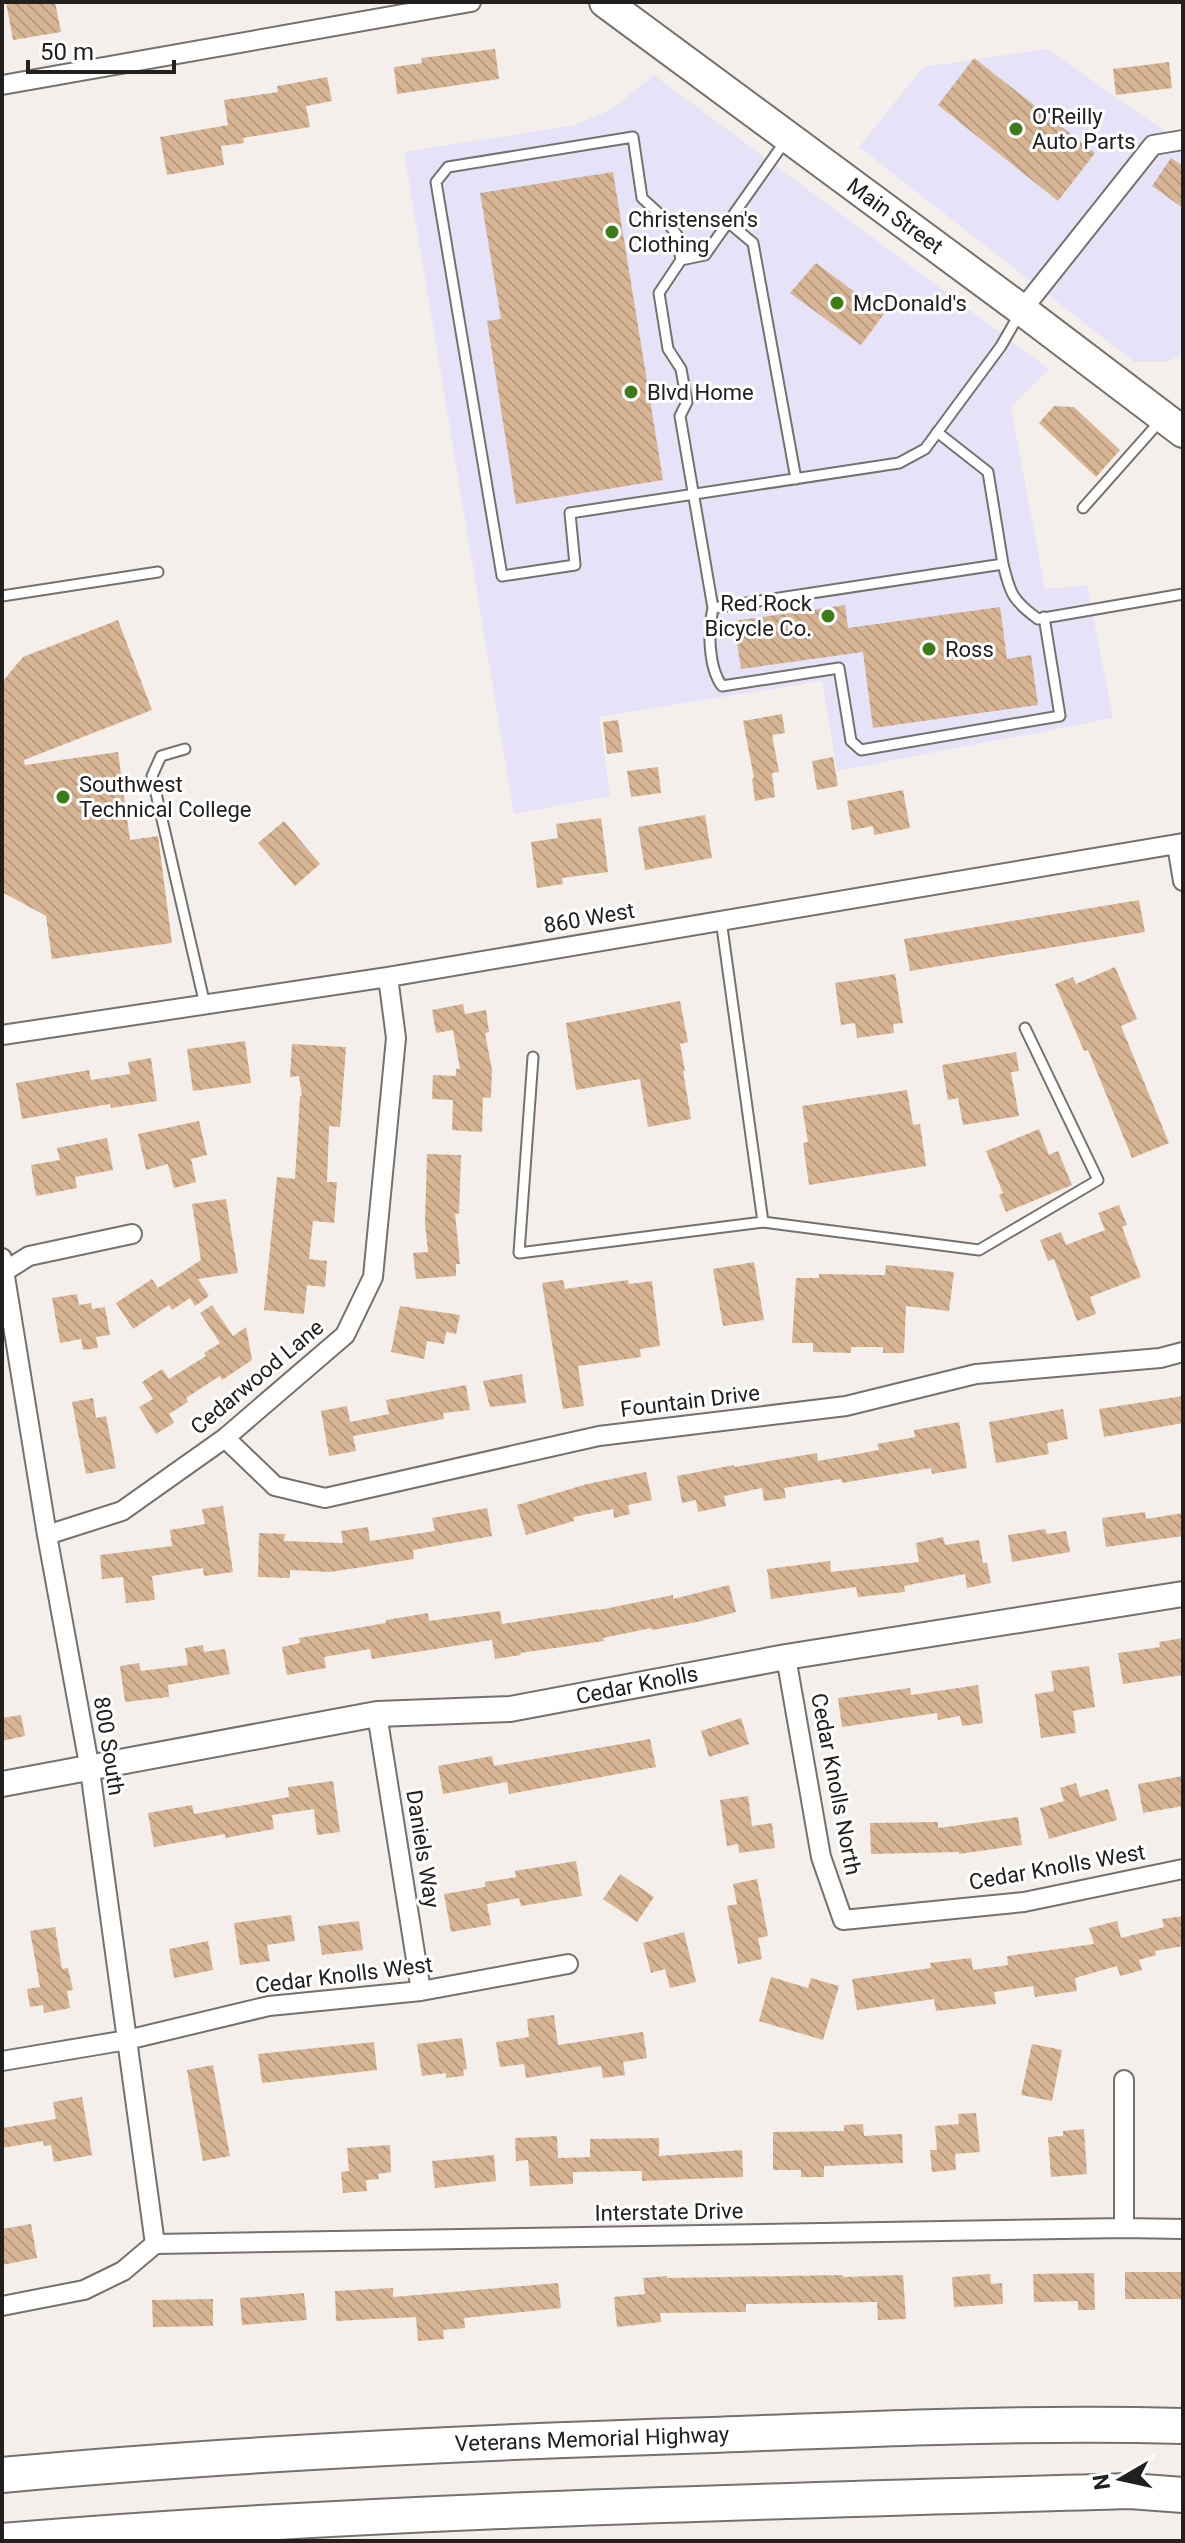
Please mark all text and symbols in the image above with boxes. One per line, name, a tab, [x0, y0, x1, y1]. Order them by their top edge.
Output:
scale bar	[28, 24, 174, 74]
text: 50 m	[40, 38, 94, 66]
place label: O'Reilly Auto Parts	[1032, 104, 1136, 154]
marker: O'Reilly Auto Parts	[1007, 120, 1025, 138]
street label: Main Street	[842, 173, 948, 259]
place label: Christensen's Clothing	[628, 207, 758, 257]
marker: Christensen's Clothing	[603, 223, 621, 241]
place label: McDonald's	[853, 291, 967, 316]
marker: McDonald's	[828, 294, 846, 312]
place label: Blvd Home	[647, 380, 754, 405]
marker: Blvd Home	[622, 383, 640, 401]
place label: Red Rock Bicycle Co.	[705, 591, 813, 641]
marker: Red Rock Bicycle Co.	[819, 607, 837, 625]
place label: Ross	[945, 637, 994, 662]
marker: Ross	[920, 640, 938, 658]
place label: Southwest Technical College	[79, 772, 251, 822]
marker: Southwest Technical College	[54, 788, 72, 806]
street label: 860 West	[542, 898, 636, 938]
street label: Cedarwood Lane	[186, 1314, 328, 1440]
street label: Fountain Drive	[619, 1380, 761, 1422]
street label: Cedar Knolls	[574, 1661, 700, 1709]
street label: Cedar Knolls North	[806, 1691, 866, 1877]
street label: 800 South	[89, 1695, 129, 1797]
street label: Daniels Way	[401, 1788, 445, 1910]
street label: Cedar Knolls West	[967, 1839, 1147, 1895]
street label: Cedar Knolls West	[254, 1952, 434, 1998]
street label: Interstate Drive	[594, 2198, 744, 2226]
street label: Veterans Memorial Highway	[454, 2422, 730, 2456]
north arrow	[1081, 2439, 1161, 2519]
text: N	[1088, 2472, 1115, 2492]

